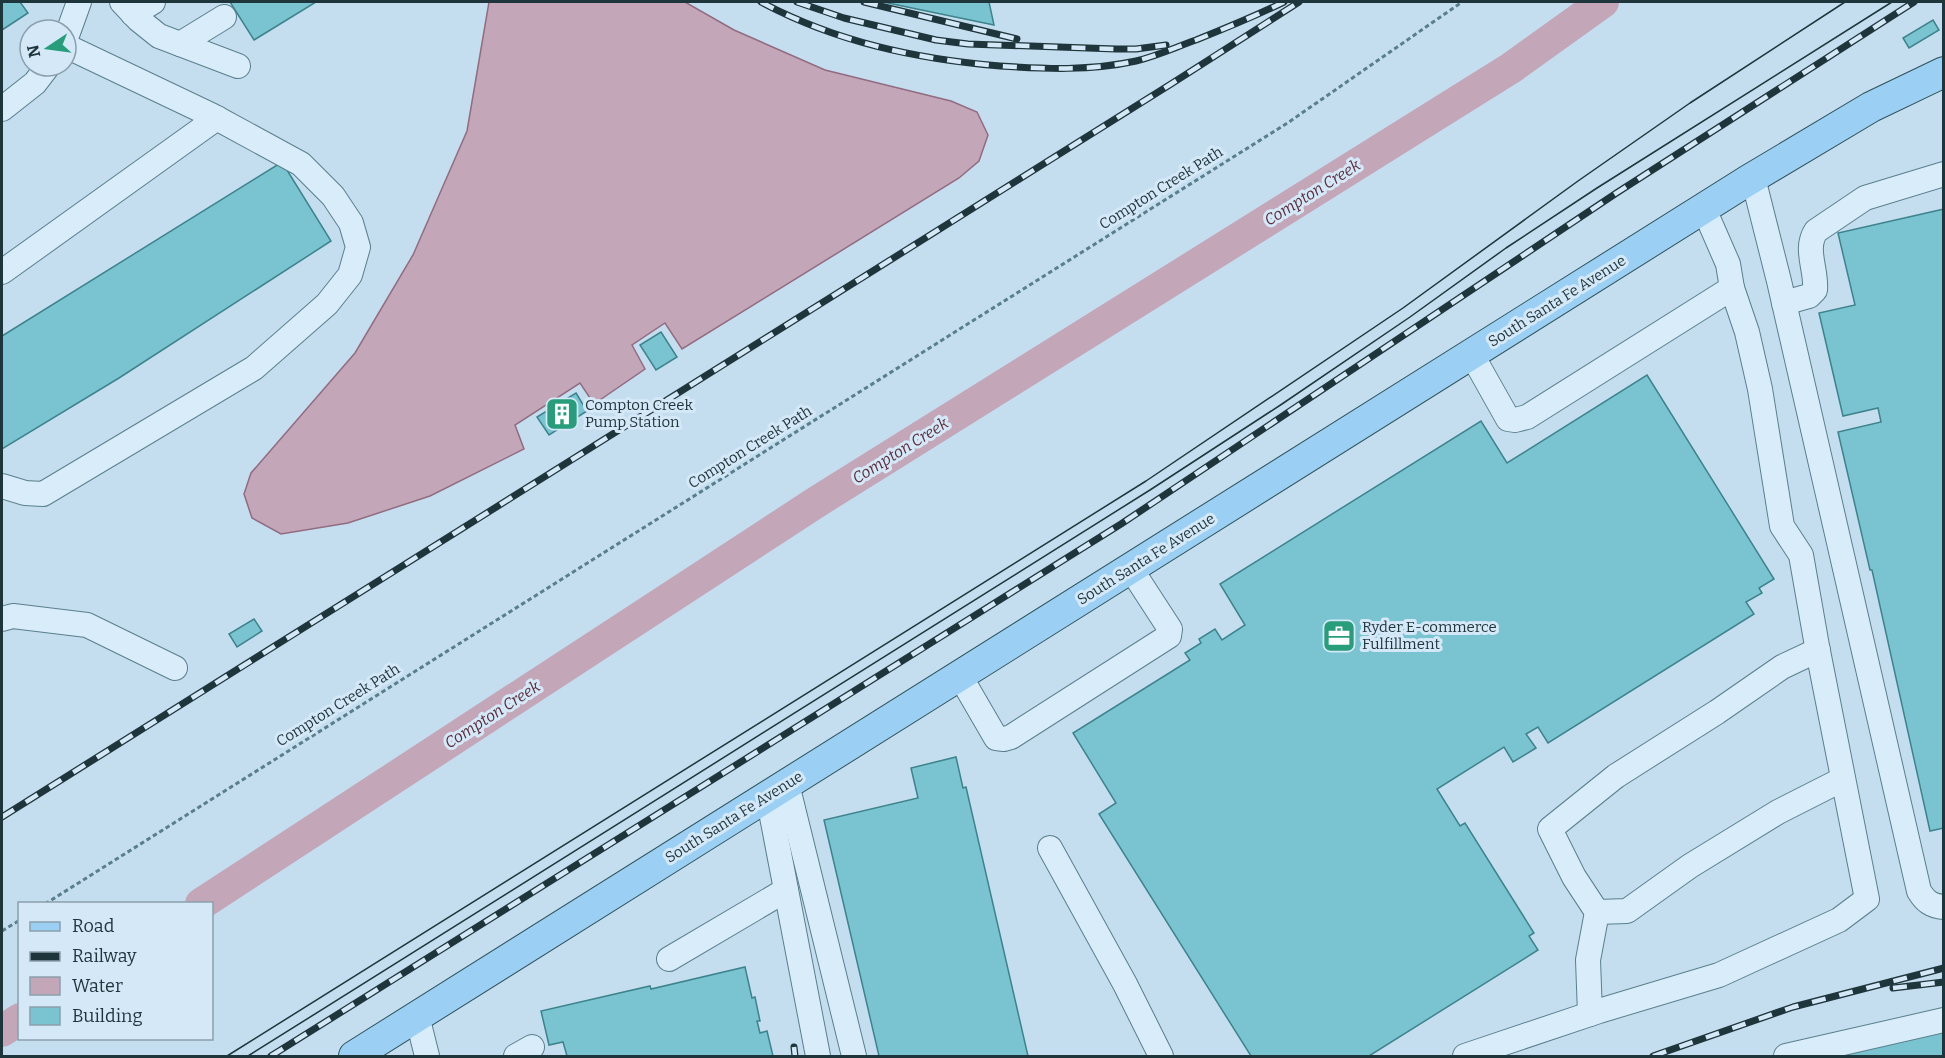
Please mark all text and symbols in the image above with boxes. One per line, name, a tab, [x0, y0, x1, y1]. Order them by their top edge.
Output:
north arrow	[18, 18, 78, 78]
text: N	[23, 43, 45, 59]
street label: Compton Creek Path	[1096, 142, 1227, 233]
water label: Compton Creek	[1261, 155, 1364, 230]
street label: South Santa Fe Avenue	[1485, 251, 1629, 351]
building icon: Compton Creek Pump Station	[544, 396, 580, 432]
place label: Compton Creek Pump Station	[585, 396, 693, 431]
street label: Compton Creek Path	[685, 401, 816, 492]
water label: Compton Creek	[849, 413, 952, 488]
street label: South Santa Fe Avenue	[1074, 509, 1218, 609]
office icon: Ryder E-commerce Fulfillment	[1321, 618, 1357, 654]
place label: Ryder E-commerce Fulfillment	[1362, 618, 1497, 653]
street label: Compton Creek Path	[273, 659, 404, 750]
water label: Compton Creek	[441, 676, 544, 752]
street label: South Santa Fe Avenue	[662, 767, 806, 867]
legend	[18, 902, 213, 1040]
text: Road	[72, 915, 115, 937]
text: Railway	[72, 945, 137, 967]
text: Water	[72, 975, 123, 997]
text: Building	[72, 1005, 143, 1027]

